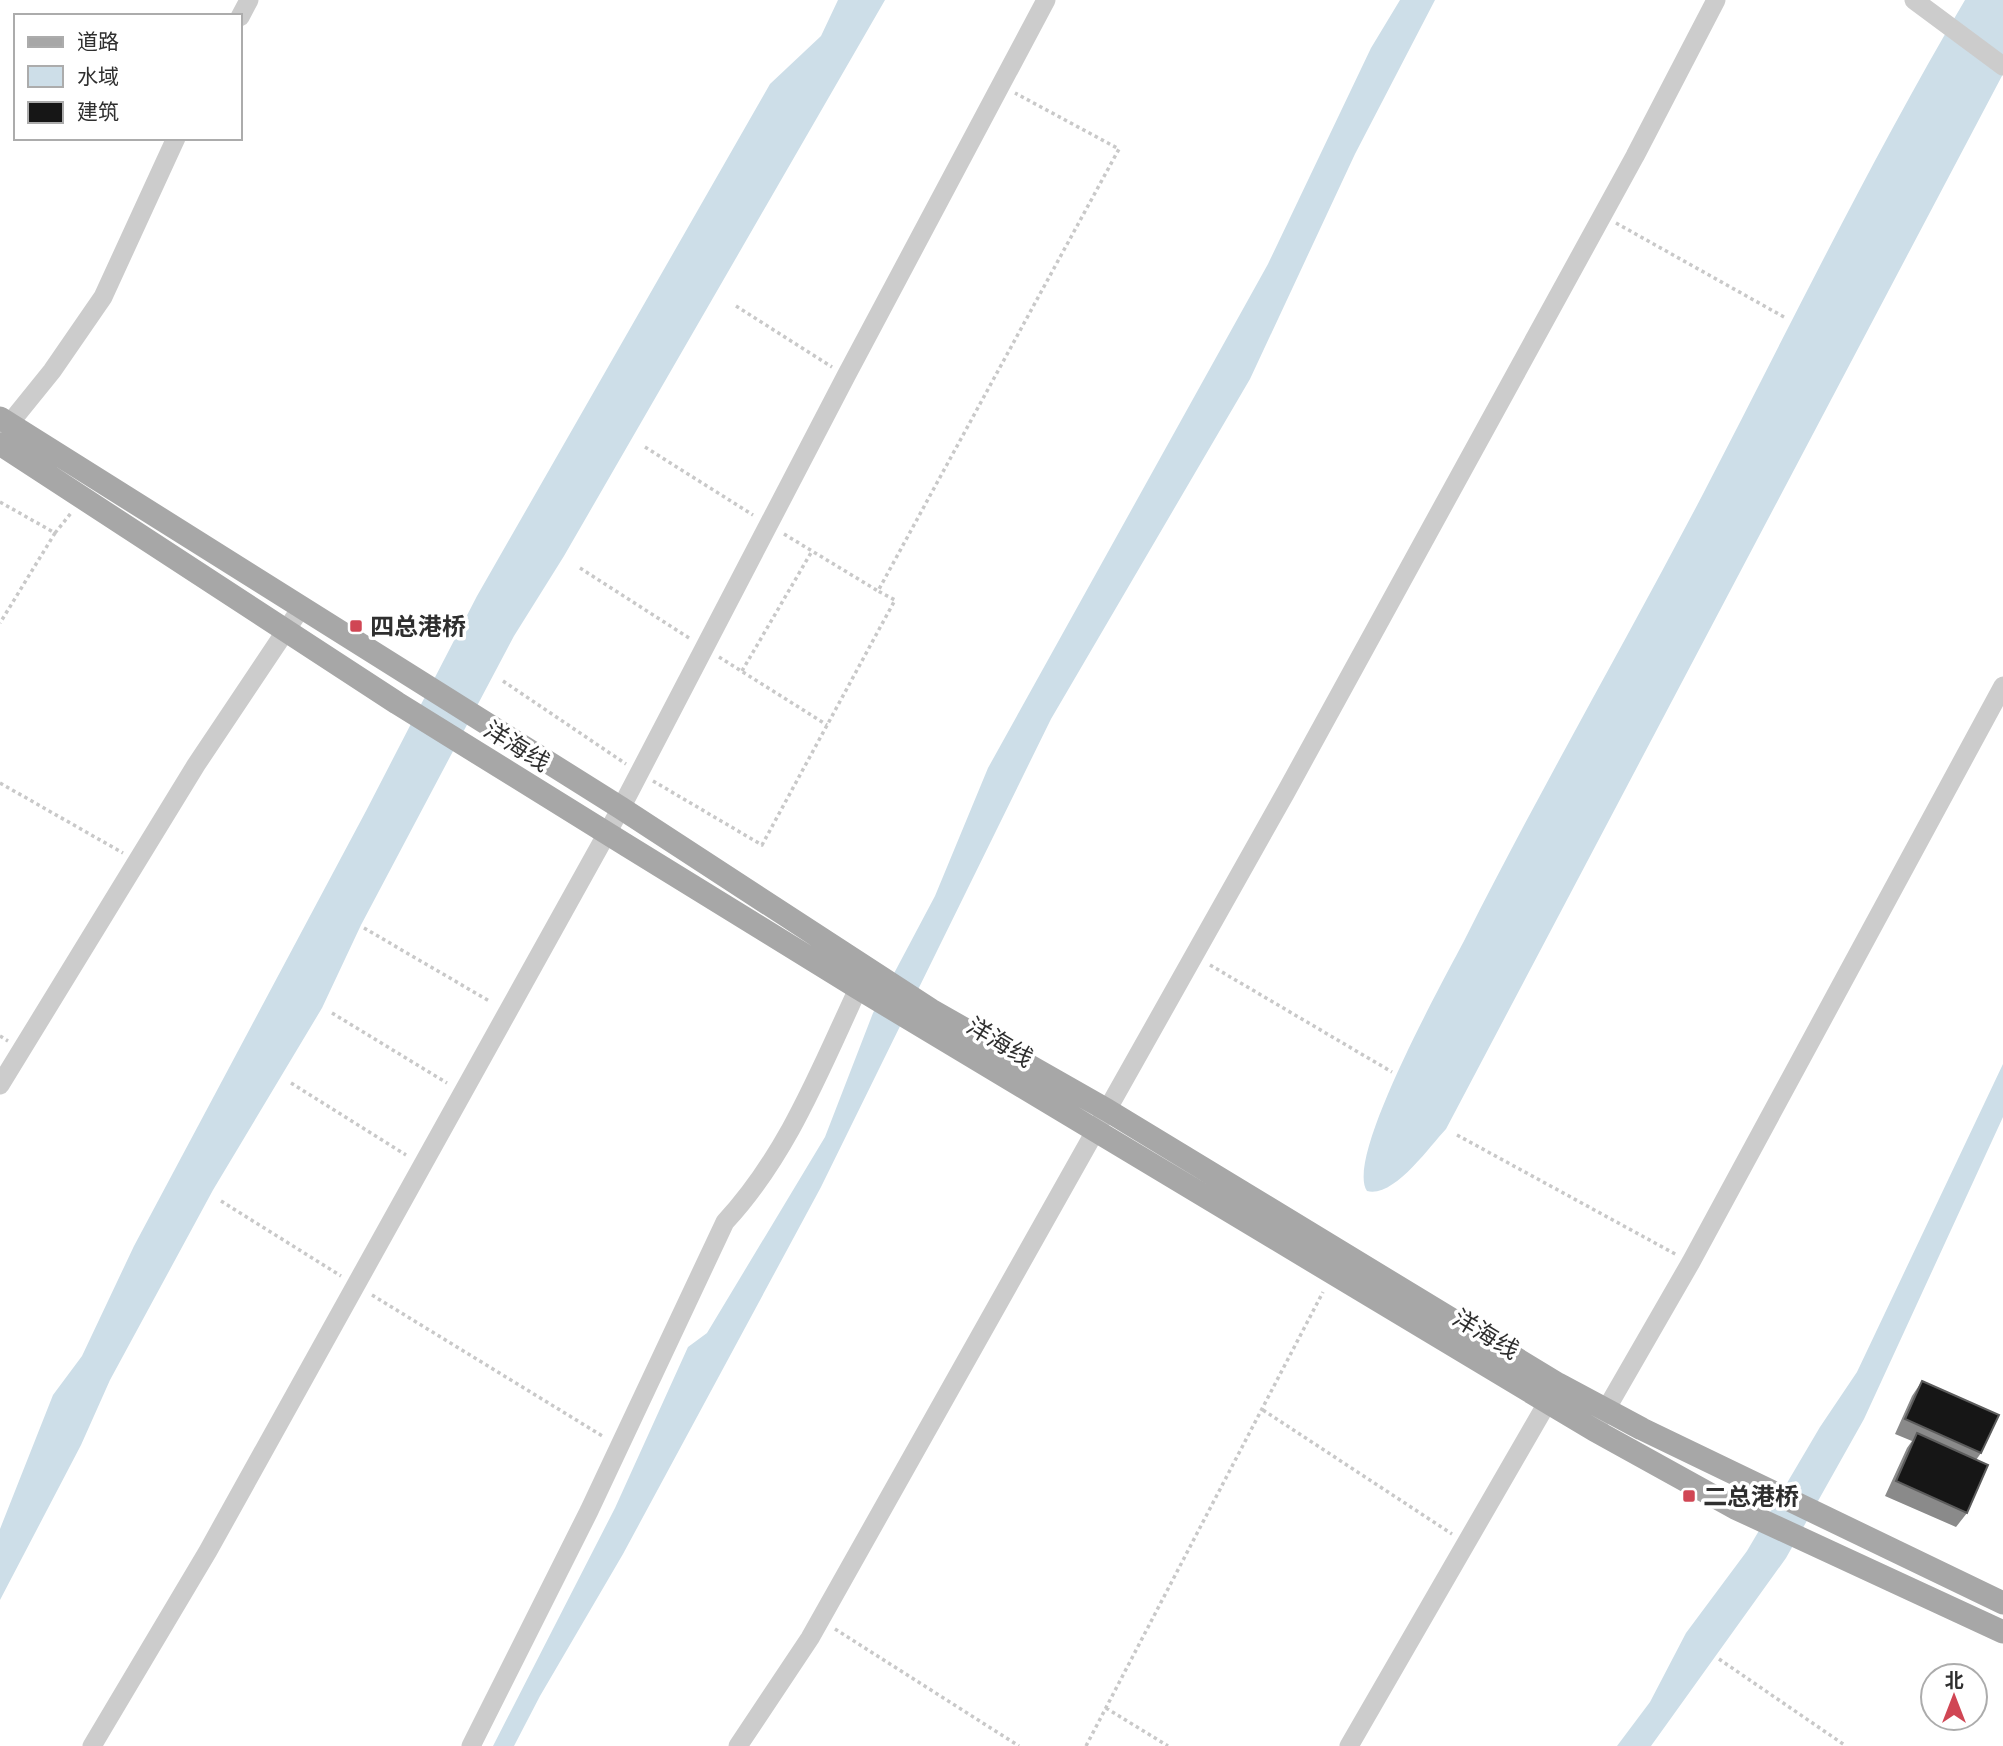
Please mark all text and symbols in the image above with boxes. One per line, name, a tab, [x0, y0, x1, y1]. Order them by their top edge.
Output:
legend	[14, 14, 242, 140]
text: 道路	[77, 29, 119, 54]
text: 水域	[77, 64, 119, 89]
text: 建筑	[77, 99, 119, 124]
place label: 四总港桥	[370, 612, 466, 641]
marker: 四总港桥	[348, 618, 364, 634]
street label: 洋海线	[479, 715, 555, 777]
street label: 洋海线	[962, 1011, 1038, 1073]
street label: 洋海线	[1448, 1303, 1524, 1365]
place label: 二总港桥	[1703, 1482, 1799, 1511]
marker: 二总港桥	[1681, 1488, 1697, 1504]
north arrow	[1919, 1662, 1989, 1732]
text: 北	[1944, 1669, 1964, 1691]

